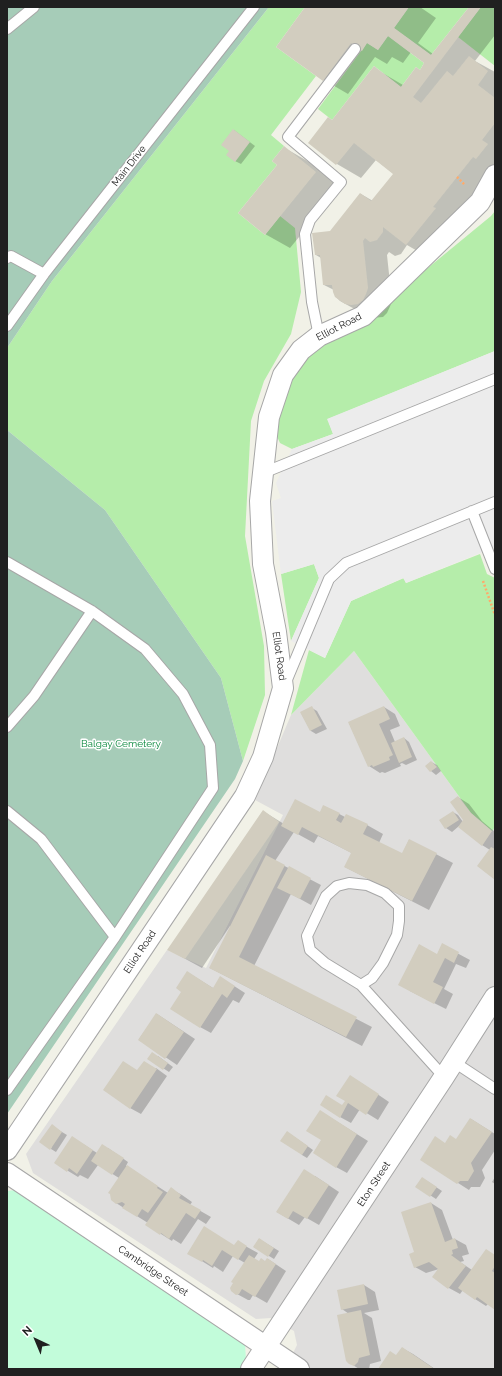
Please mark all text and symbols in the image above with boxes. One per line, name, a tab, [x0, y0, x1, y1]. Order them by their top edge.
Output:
street label: Main Drive	[109, 143, 149, 189]
street label: Elliot Road	[314, 310, 364, 344]
street label: Elliot Road	[270, 631, 288, 681]
park label: Balgay Cemetery	[81, 738, 161, 750]
street label: Elliot Road	[121, 928, 159, 976]
street label: Eton Street	[355, 1159, 393, 1209]
street label: Cambridge Street	[116, 1243, 190, 1299]
north arrow	[16, 1320, 56, 1360]
text: N	[20, 1323, 35, 1339]

